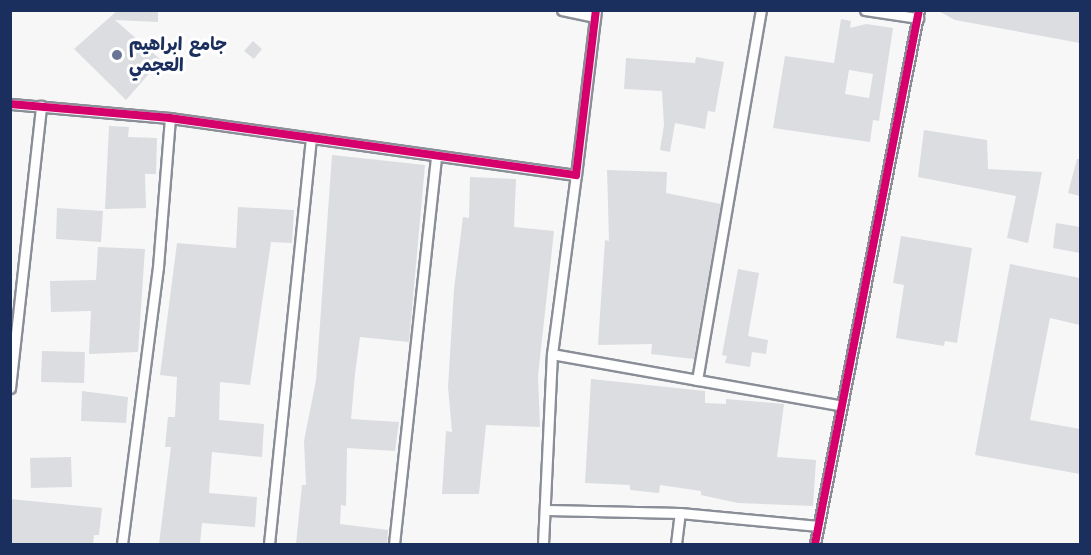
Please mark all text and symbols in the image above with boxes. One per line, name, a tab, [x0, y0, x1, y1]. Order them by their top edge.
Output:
place label: جامع ابراهيم العجمي	[129, 34, 227, 76]
marker: جامع ابراهيم العجمي	[110, 48, 124, 62]

